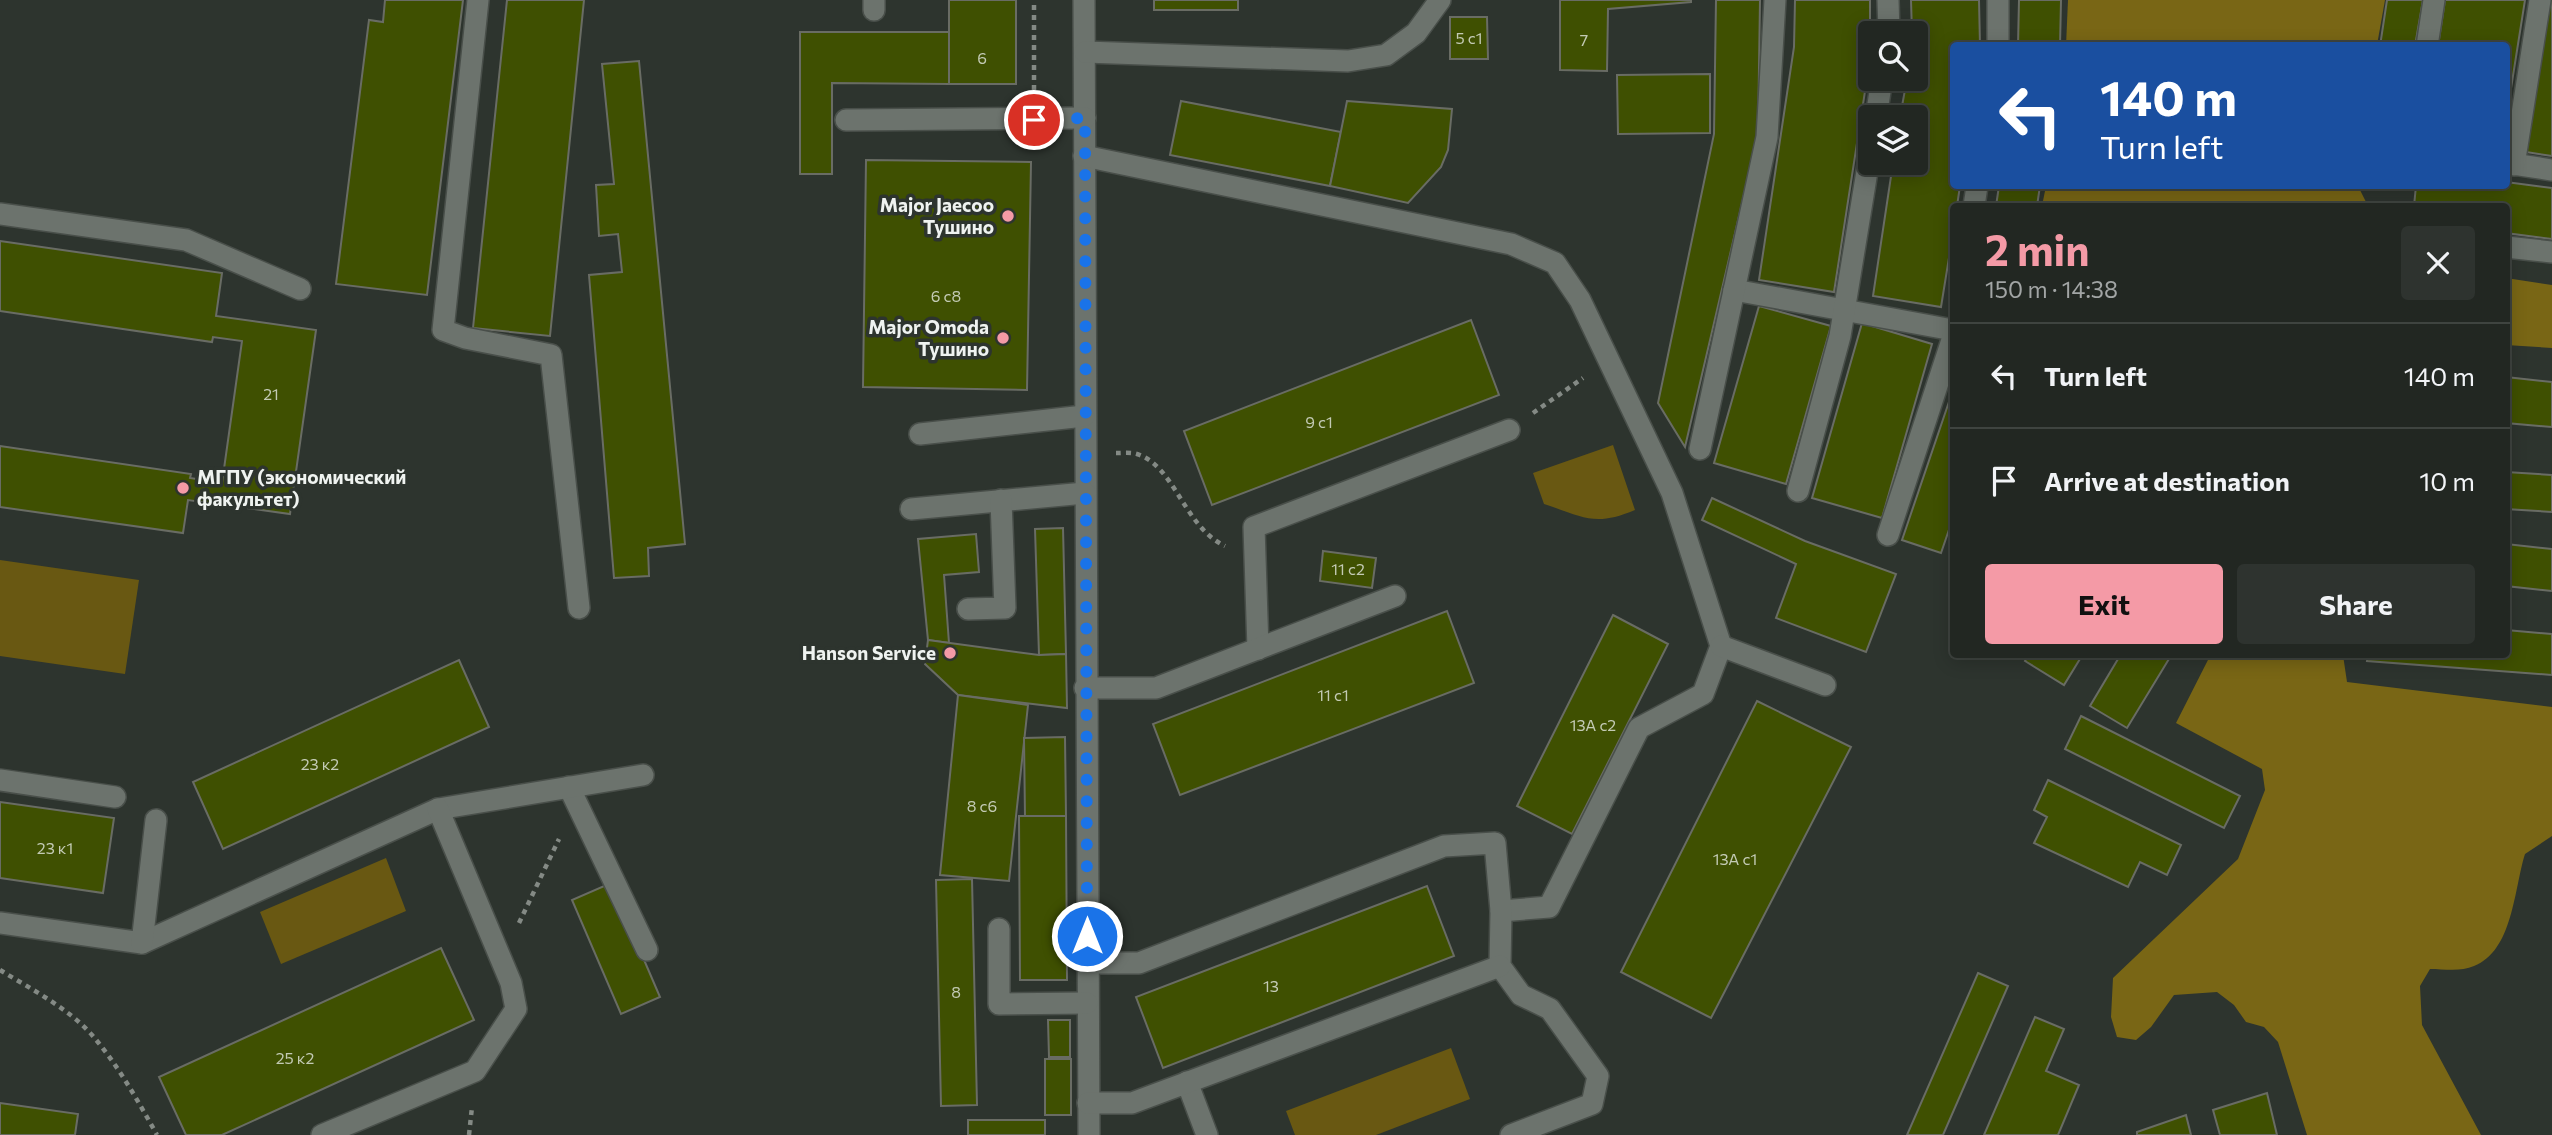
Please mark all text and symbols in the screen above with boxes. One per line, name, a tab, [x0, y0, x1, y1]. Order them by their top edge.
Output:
map controls	[1858, 21, 1928, 175]
button: search	[1858, 21, 1928, 91]
house number: 5 с1	[1455, 28, 1483, 47]
house number: 7	[1580, 30, 1588, 49]
house number: 6	[977, 48, 987, 67]
text: 140 m	[2100, 66, 2237, 126]
icon: left	[1985, 70, 2076, 161]
pin	[1004, 90, 1064, 150]
icon: arrive	[1015, 101, 1053, 139]
button: layers	[1858, 105, 1928, 175]
text: Turn left	[2100, 126, 2224, 166]
place label: Major Jaecoo Тушино	[880, 193, 994, 238]
marker: Major Jaecoo Тушино	[1000, 208, 1016, 224]
text: 2 min	[1985, 223, 2090, 275]
button: close	[2401, 226, 2475, 300]
text: 150 m · 14:38	[1985, 275, 2118, 303]
house number: 6 с8	[931, 286, 961, 305]
place label: Major Omoda Тушино	[868, 315, 989, 360]
marker: Major Omoda Тушино	[995, 330, 1011, 346]
icon: left	[1985, 357, 2023, 395]
text: Turn left	[2044, 360, 2147, 391]
text: 140 m	[2404, 360, 2475, 391]
house number: 21	[263, 384, 279, 403]
house number: 9 с1	[1305, 412, 1333, 431]
icon: arrive	[1985, 462, 2023, 500]
place label: МГПУ (экономический факультет)	[197, 465, 406, 510]
text: Arrive at destination	[2044, 465, 2290, 496]
text: 10 m	[2419, 465, 2475, 496]
marker: МГПУ (экономический факультет)	[175, 480, 191, 496]
house number: 11 с2	[1331, 559, 1365, 578]
button: Exit	[1985, 564, 2223, 644]
button: Share	[2237, 564, 2475, 644]
place label: Hanson Service	[802, 641, 936, 664]
marker: Hanson Service	[942, 645, 958, 661]
house number: 11 с1	[1317, 685, 1349, 704]
house number: 13А с2	[1570, 715, 1616, 734]
house number: 23 к2	[301, 754, 339, 773]
house number: 8 с6	[967, 796, 997, 815]
house number: 23 к1	[37, 838, 73, 857]
house number: 13А с1	[1713, 849, 1757, 868]
position arrow	[1050, 899, 1124, 973]
house number: 13	[1263, 976, 1279, 995]
house number: 8	[951, 982, 961, 1001]
house number: 25 к2	[276, 1048, 314, 1067]

